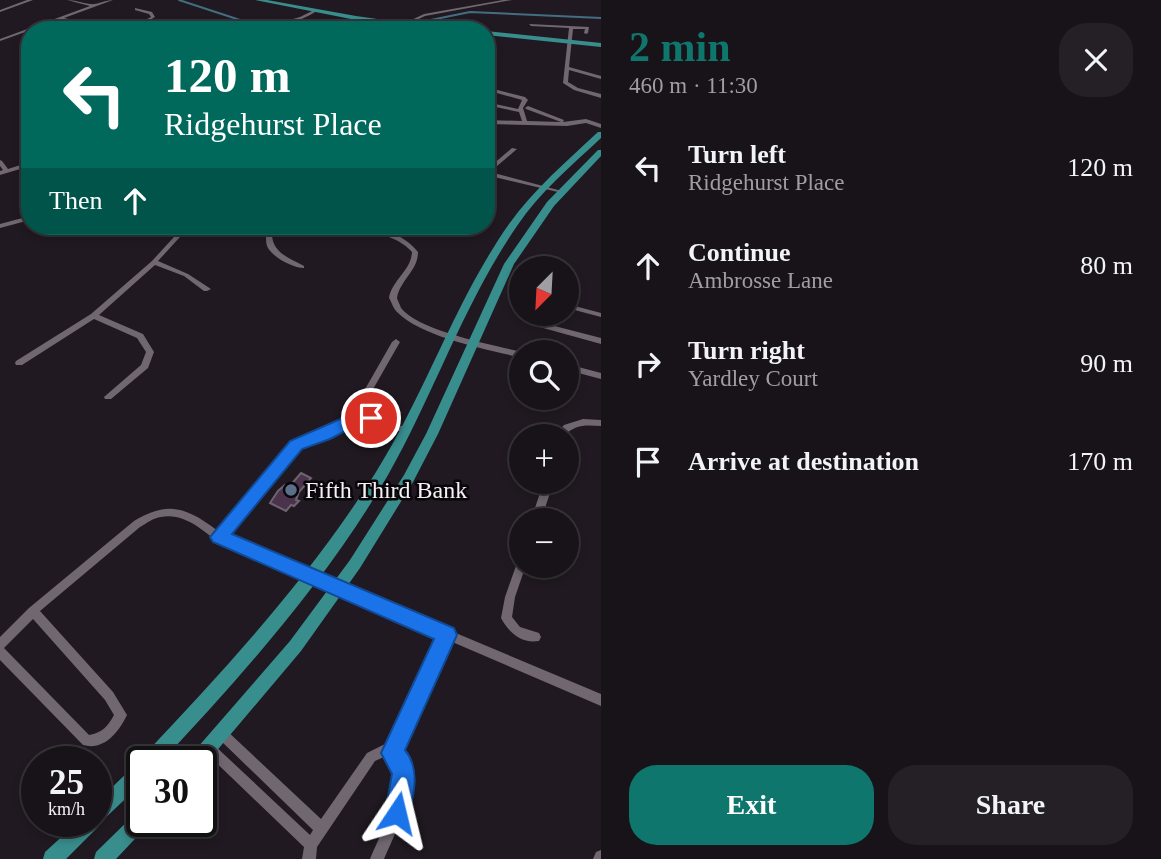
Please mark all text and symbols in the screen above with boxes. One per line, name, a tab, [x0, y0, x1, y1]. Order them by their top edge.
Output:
button: close	[1059, 23, 1133, 97]
text: 2 min	[629, 24, 731, 70]
text: 120 m	[164, 48, 291, 103]
icon: left	[49, 49, 140, 140]
text: 460 m · 11:30	[629, 73, 758, 98]
text: Ridgehurst Place	[164, 106, 382, 142]
text: Turn left	[688, 140, 786, 169]
icon: left	[629, 149, 667, 187]
text: 120 m	[1067, 153, 1133, 182]
text: Ridgehurst Place	[688, 170, 845, 195]
icon: ahead	[116, 182, 154, 220]
text: Then	[49, 186, 102, 215]
text: Continue	[688, 238, 791, 267]
icon: ahead	[629, 247, 667, 285]
text: 80 m	[1080, 251, 1133, 280]
north arrow	[509, 256, 579, 326]
map controls	[509, 256, 579, 578]
text: Ambrosse Lane	[688, 268, 833, 293]
text: Turn right	[688, 336, 805, 365]
button: search	[509, 340, 579, 410]
icon: right	[629, 345, 667, 383]
text: 90 m	[1080, 349, 1133, 378]
text: Yardley Court	[688, 366, 818, 391]
pin	[341, 388, 401, 448]
icon: arrive	[352, 399, 390, 437]
button: +	[509, 424, 579, 494]
icon: arrive	[629, 443, 667, 481]
text: Arrive at destination	[688, 447, 919, 476]
text: 170 m	[1067, 447, 1133, 476]
place label: Fifth Third Bank	[305, 477, 467, 503]
marker: Fifth Third Bank	[283, 482, 299, 498]
button: −	[509, 508, 579, 578]
speed limit sign: 30	[126, 746, 217, 837]
text: 25	[49, 763, 84, 802]
button: Exit	[629, 765, 874, 845]
button: Share	[888, 765, 1133, 845]
position arrow	[360, 776, 434, 850]
text: km/h	[48, 799, 85, 819]

